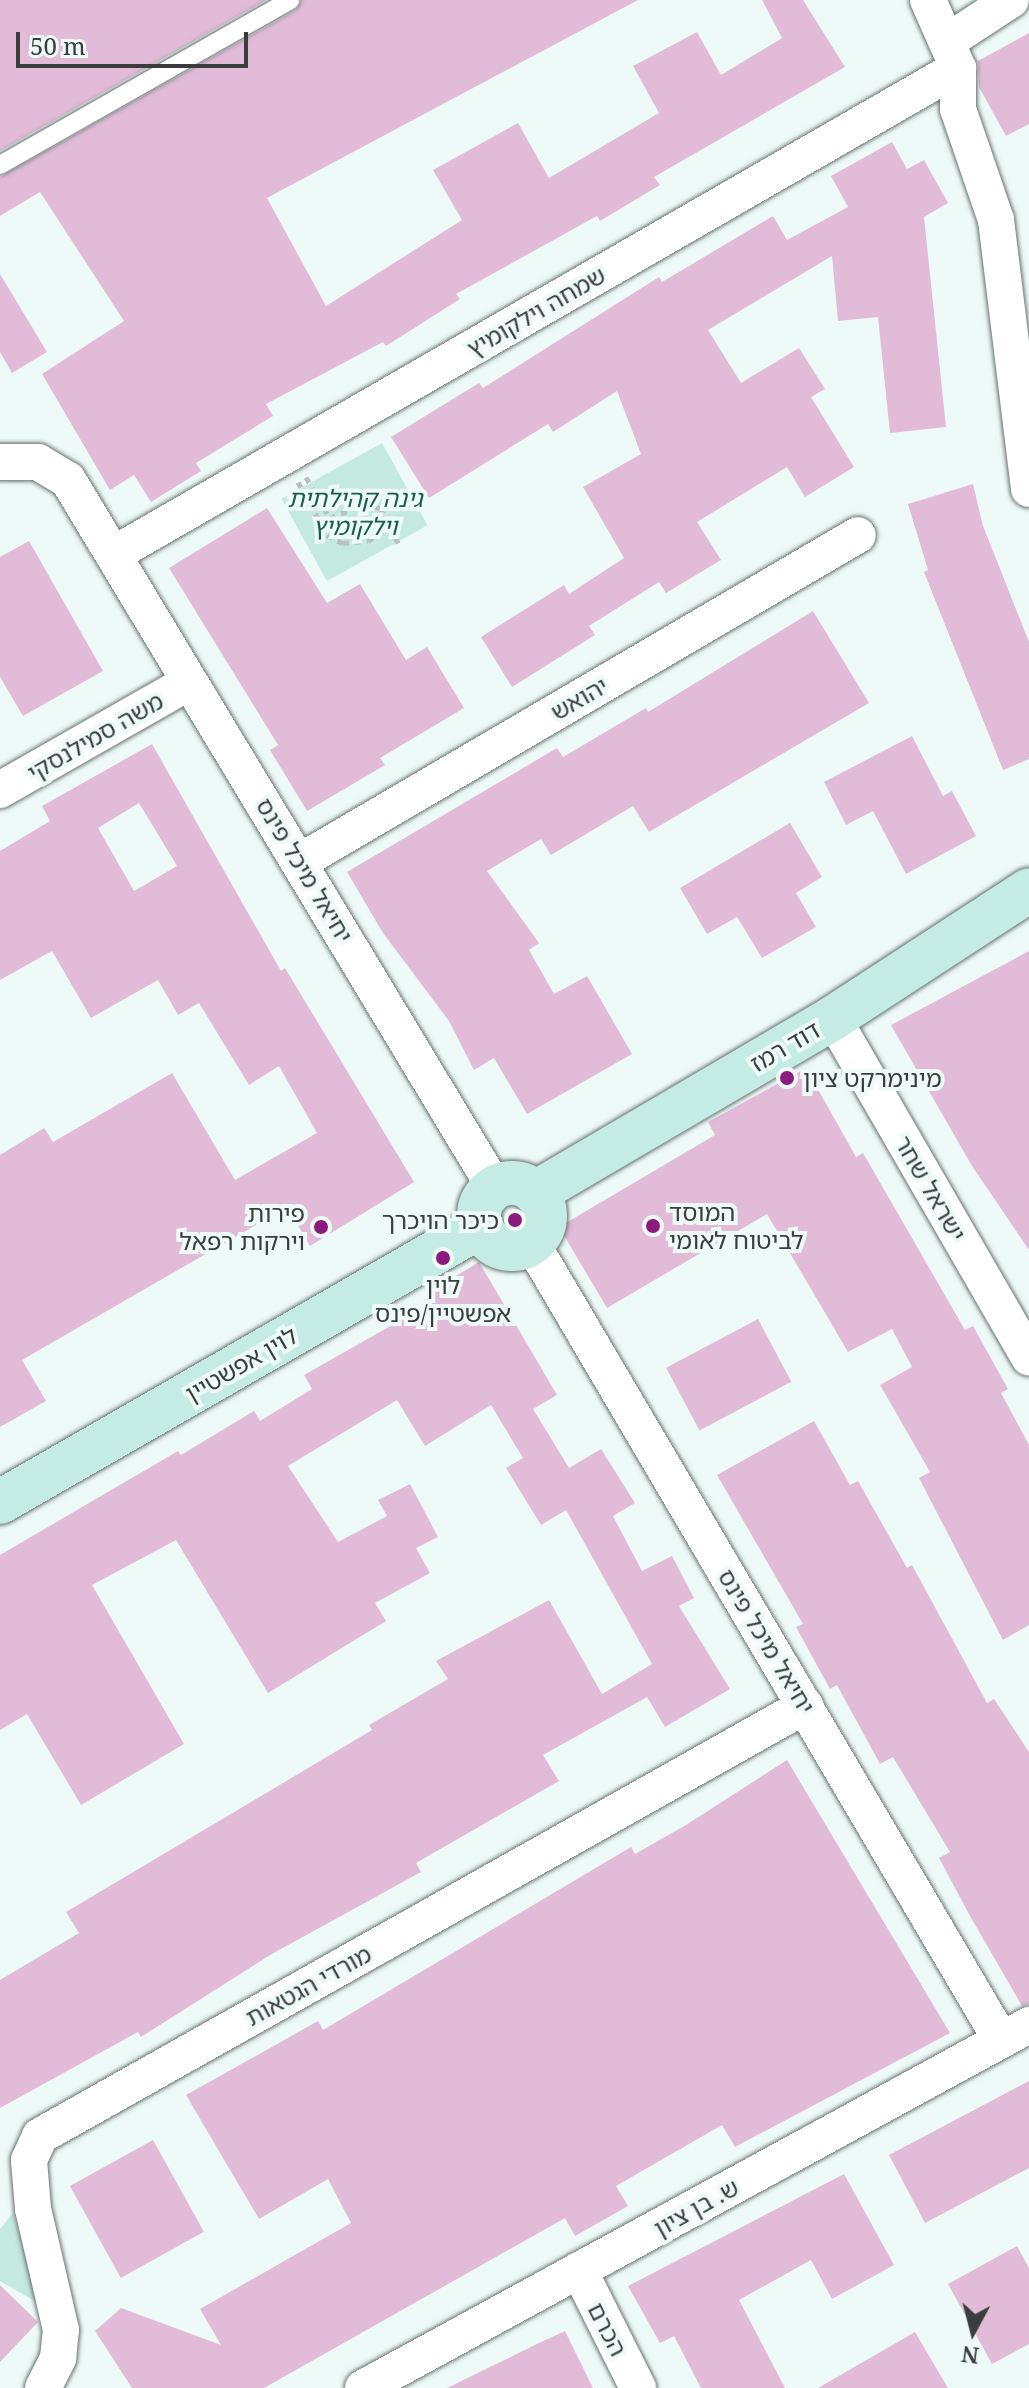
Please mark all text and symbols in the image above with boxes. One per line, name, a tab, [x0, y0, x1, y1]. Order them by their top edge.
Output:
scale bar	[20, 16, 252, 66]
text: 50 m	[30, 29, 86, 62]
street label: שמחה וילקומיץ	[462, 260, 610, 362]
park label: גינה קהילתית וילקומיץ	[288, 484, 422, 540]
street label: יהואש	[545, 670, 613, 726]
street label: משה סמילנסקי	[22, 685, 168, 787]
street label: יחיאל מיכל פינס	[251, 792, 359, 948]
street label: דוד רמז	[745, 1015, 825, 1077]
place label: מינימרקט ציון	[803, 1064, 942, 1092]
marker: מינימרקט ציון	[778, 1069, 796, 1087]
street label: ישראל שחר	[889, 1130, 973, 1246]
place label: המוסד לביטוח לאומי	[669, 1198, 804, 1254]
place label: פירות וירקות רפאל	[179, 1199, 305, 1255]
place label: כיכר הויכרך	[382, 1206, 499, 1234]
marker: כיכר הויכרך	[506, 1211, 524, 1229]
marker: המוסד לביטוח לאומי	[644, 1217, 662, 1235]
marker: פירות וירקות רפאל	[312, 1218, 330, 1236]
marker: לוין אפשטיין/פינס	[434, 1249, 452, 1267]
place label: לוין אפשטיין/פינס	[375, 1271, 511, 1327]
street label: לוין אפשטיין	[180, 1320, 302, 1408]
street label: יחיאל מיכל פינס	[713, 1563, 821, 1719]
street label: מורדי הגטאות	[240, 1939, 376, 2031]
street label: ש. בן ציון	[648, 2172, 744, 2242]
north arrow	[933, 2292, 1013, 2372]
street label: הכרם	[582, 2297, 634, 2361]
text: N	[960, 2340, 981, 2372]

